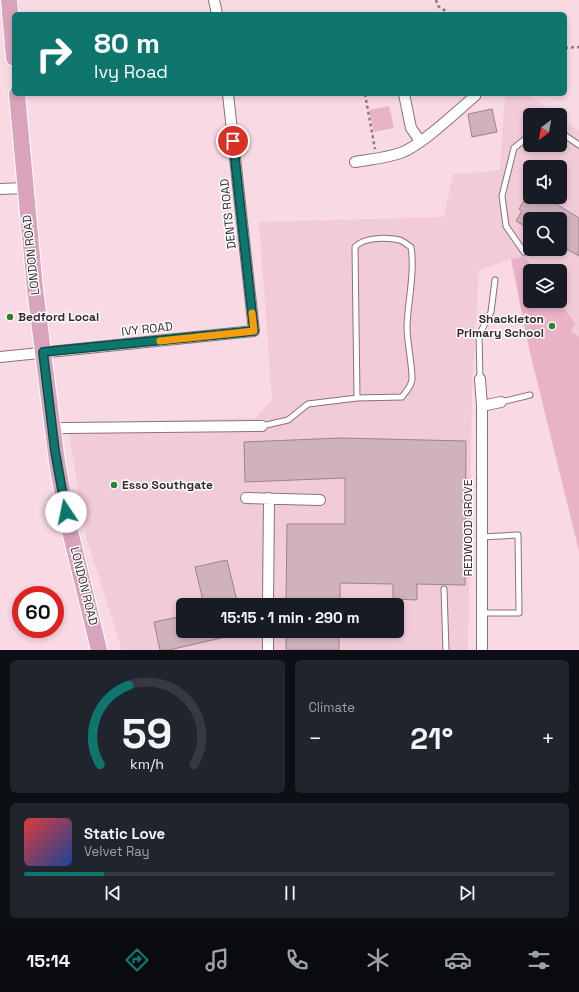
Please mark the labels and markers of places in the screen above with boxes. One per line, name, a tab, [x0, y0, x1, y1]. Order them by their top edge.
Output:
pin	[216, 124, 250, 158]
place label: Bedford Local	[18, 309, 99, 325]
place label: Shackleton Primary School	[457, 311, 544, 341]
marker: Bedford Local	[5, 312, 15, 322]
marker: Shackleton Primary School	[547, 321, 557, 331]
place label: Esso Southgate	[122, 477, 213, 493]
marker: Esso Southgate	[109, 480, 119, 490]

